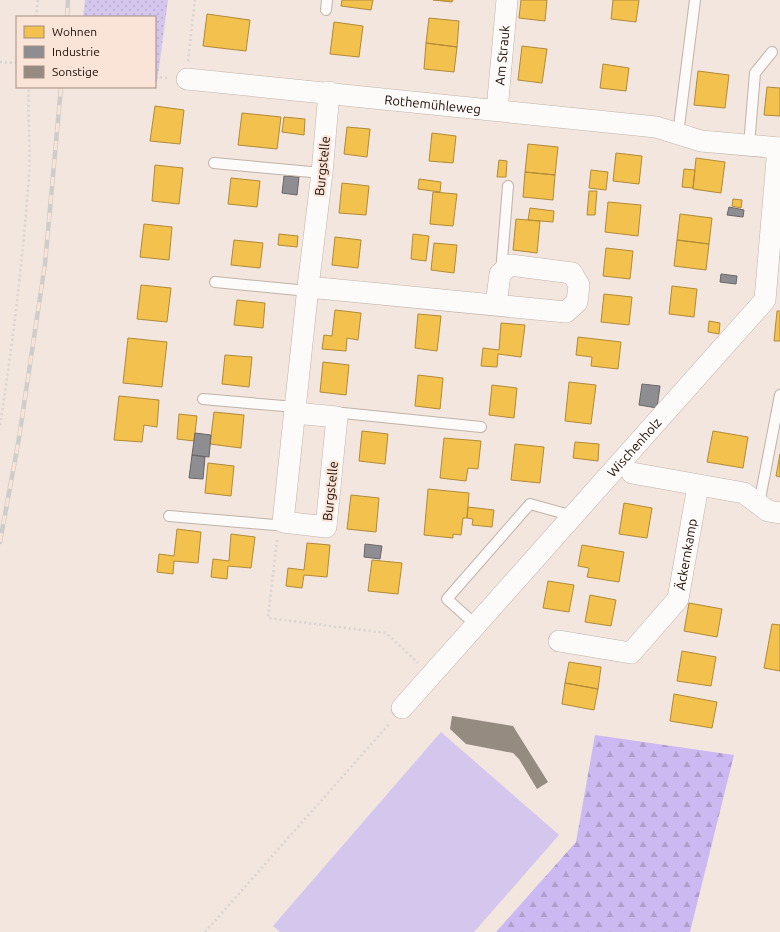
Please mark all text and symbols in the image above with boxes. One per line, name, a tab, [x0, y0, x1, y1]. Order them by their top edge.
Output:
legend	[16, 16, 156, 88]
street label: Am Strauk	[492, 24, 512, 86]
text: Wohnen	[52, 25, 97, 38]
text: Industrie	[52, 45, 100, 58]
text: Sonstige	[52, 65, 99, 78]
street label: Rothemühleweg	[384, 92, 482, 116]
street label: Burgstelle	[312, 135, 332, 197]
street label: Wischenholz	[604, 415, 664, 479]
street label: Burgstelle	[320, 460, 340, 522]
street label: Äckernkamp	[672, 517, 699, 591]

